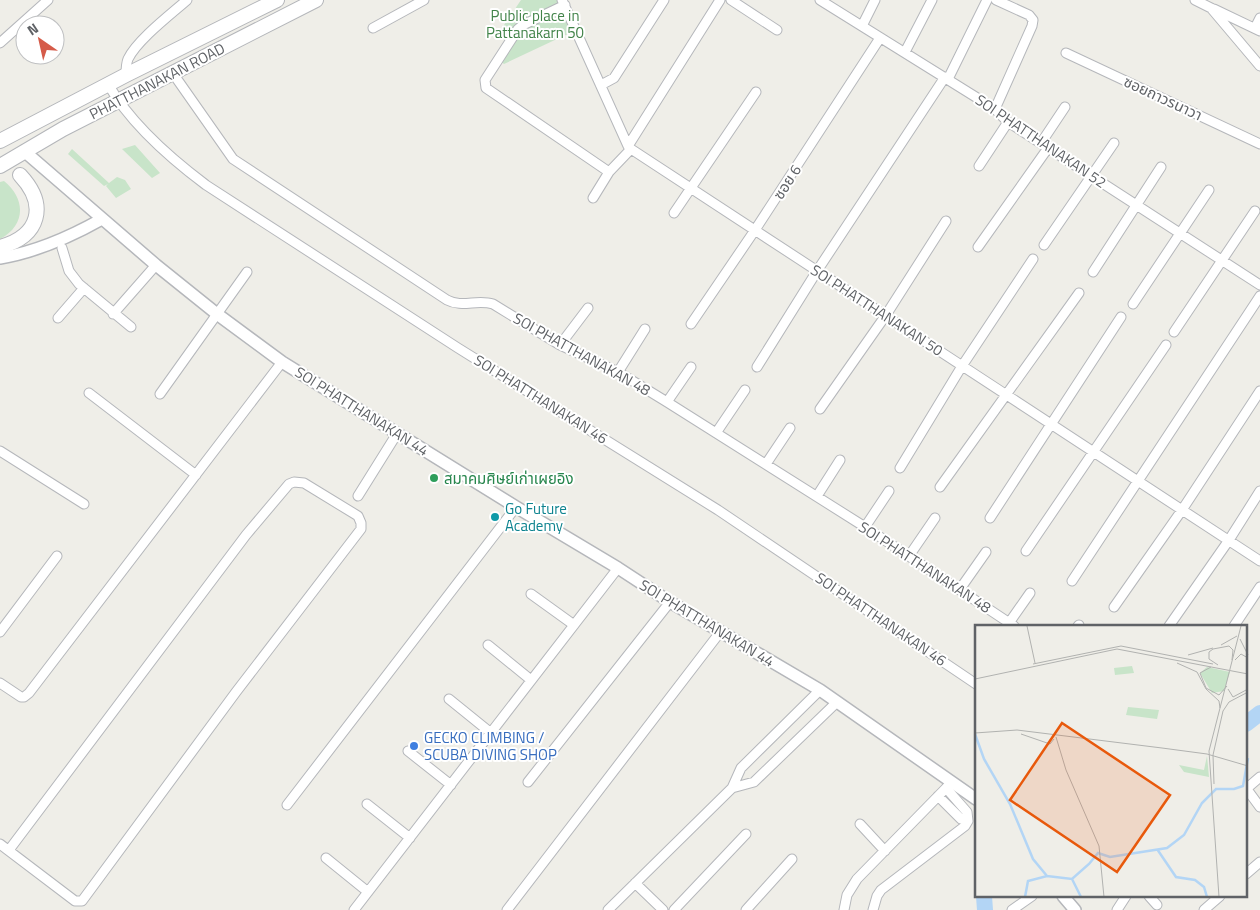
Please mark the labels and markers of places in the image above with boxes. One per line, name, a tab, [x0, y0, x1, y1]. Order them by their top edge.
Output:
place label: สมาคมศิษย์เก่าเผยอิง	[444, 467, 573, 490]
marker: สมาคมศิษย์เก่าเผยอิง	[428, 472, 440, 484]
place label: Go Future Academy	[505, 497, 567, 537]
marker: Go Future Academy	[489, 511, 501, 523]
place label: GECKO CLIMBING / SCUBA DIVING SHOP	[424, 726, 557, 766]
marker: GECKO CLIMBING / SCUBA DIVING SHOP	[408, 740, 420, 752]

